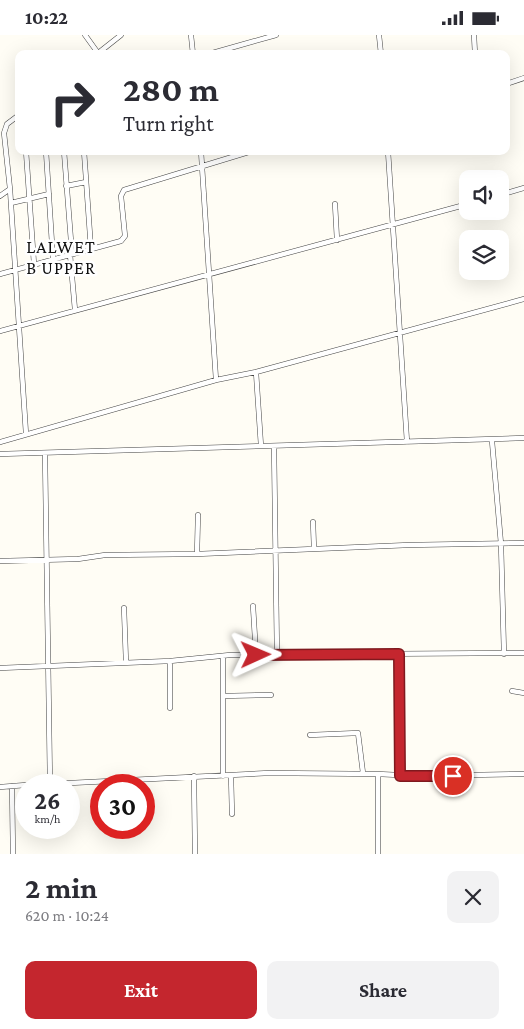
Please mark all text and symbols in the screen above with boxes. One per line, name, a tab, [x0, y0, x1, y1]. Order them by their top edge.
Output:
text: 10:22	[25, 7, 68, 28]
icon: right	[40, 70, 105, 135]
text: 280 m	[123, 70, 219, 109]
text: Turn right	[123, 111, 214, 136]
map controls	[459, 170, 509, 280]
button: sound	[459, 170, 509, 220]
button: layers	[459, 230, 509, 280]
district label: LALWET B UPPER	[26, 237, 96, 278]
position arrow	[229, 628, 281, 680]
pin	[432, 755, 474, 797]
icon: arrive	[439, 762, 467, 790]
speed limit sign: 30	[90, 774, 155, 839]
text: 26	[34, 787, 61, 814]
text: km/h	[35, 812, 60, 826]
text: 2 min	[25, 871, 97, 904]
button: close	[447, 871, 499, 923]
text: 620 m · 10:24	[25, 907, 109, 924]
button: Exit	[25, 961, 257, 1019]
button: Share	[267, 961, 499, 1019]

